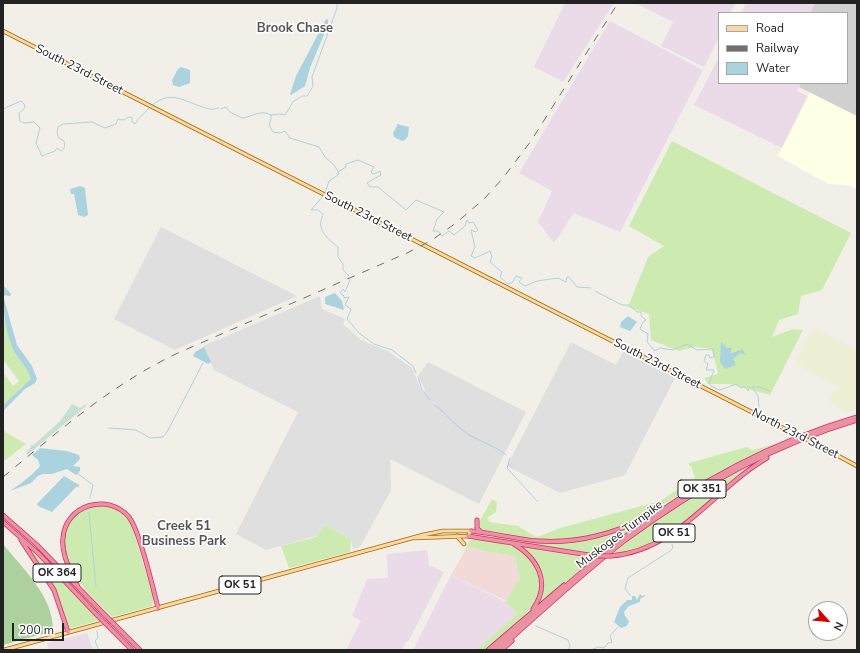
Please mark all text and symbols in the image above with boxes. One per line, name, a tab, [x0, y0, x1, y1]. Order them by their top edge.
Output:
legend	[718, 12, 848, 84]
text: Road	[756, 20, 784, 36]
district label: Brook Chase	[257, 21, 333, 37]
text: Railway	[756, 40, 799, 56]
street label: South 23rd Street	[33, 42, 125, 98]
text: Water	[756, 60, 790, 76]
street label: South 23rd Street	[322, 189, 414, 245]
street label: South 23rd Street	[611, 336, 703, 392]
street label: North 23rd Street	[749, 406, 841, 462]
road number: OK 351	[678, 480, 726, 498]
street label: Muskogee Turnpike	[574, 498, 666, 572]
district label: Creek 51 Business Park	[142, 519, 226, 550]
road number: OK 51	[653, 524, 695, 542]
road number: OK 364	[33, 564, 81, 582]
road number: OK 51	[219, 576, 261, 594]
north arrow	[808, 601, 848, 641]
scale bar	[14, 615, 66, 641]
text: N	[830, 619, 847, 633]
text: 200 m	[19, 622, 54, 638]

